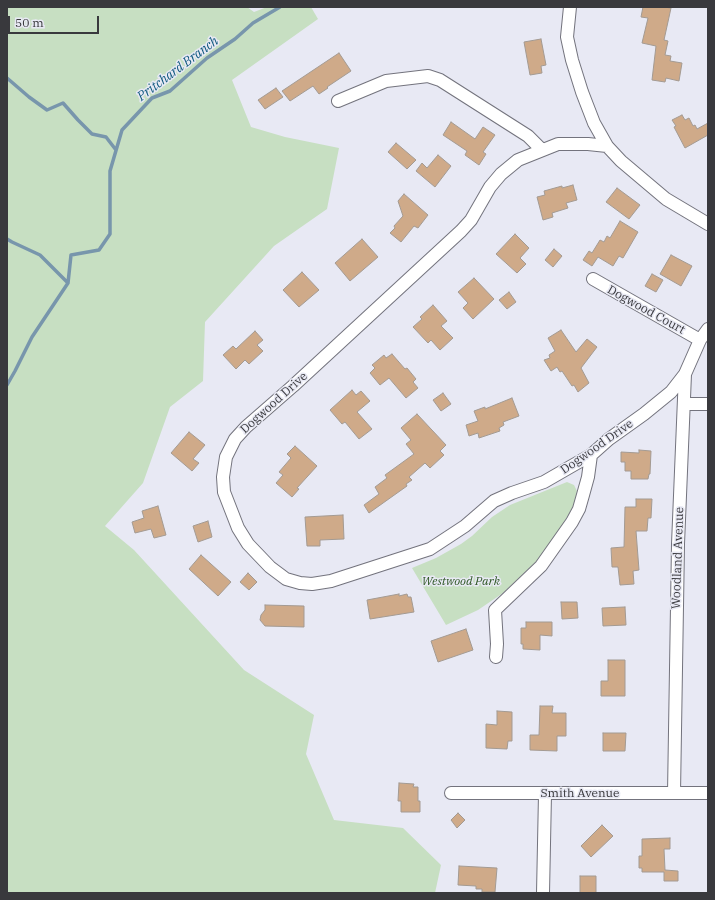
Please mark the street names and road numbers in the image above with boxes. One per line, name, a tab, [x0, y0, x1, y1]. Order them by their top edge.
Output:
street label: Dogwood Court	[605, 283, 687, 337]
street label: Dogwood Drive	[238, 369, 310, 437]
street label: Dogwood Drive	[558, 417, 636, 477]
street label: Woodland Avenue	[669, 507, 687, 609]
street label: Smith Avenue	[541, 787, 619, 801]

